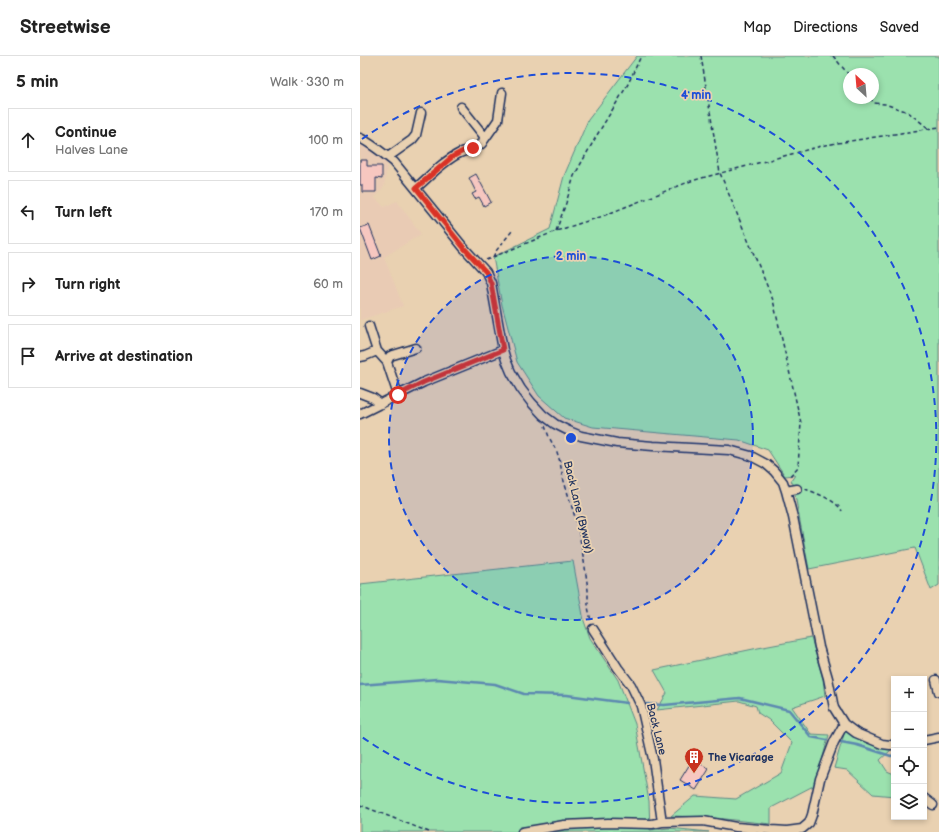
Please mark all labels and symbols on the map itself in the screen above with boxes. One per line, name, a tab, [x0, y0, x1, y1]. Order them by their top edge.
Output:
north arrow	[843, 68, 879, 104]
text: 4 min	[681, 88, 711, 103]
route end	[464, 139, 482, 157]
text: 2 min	[556, 249, 586, 264]
route start	[389, 386, 407, 404]
centre of rings	[564, 431, 578, 445]
street label: Back Lane (Byway)	[561, 459, 596, 555]
street label: Back Lane	[644, 702, 669, 757]
building icon: The Vicarage	[683, 746, 705, 774]
place label: The Vicarage	[708, 751, 774, 764]

